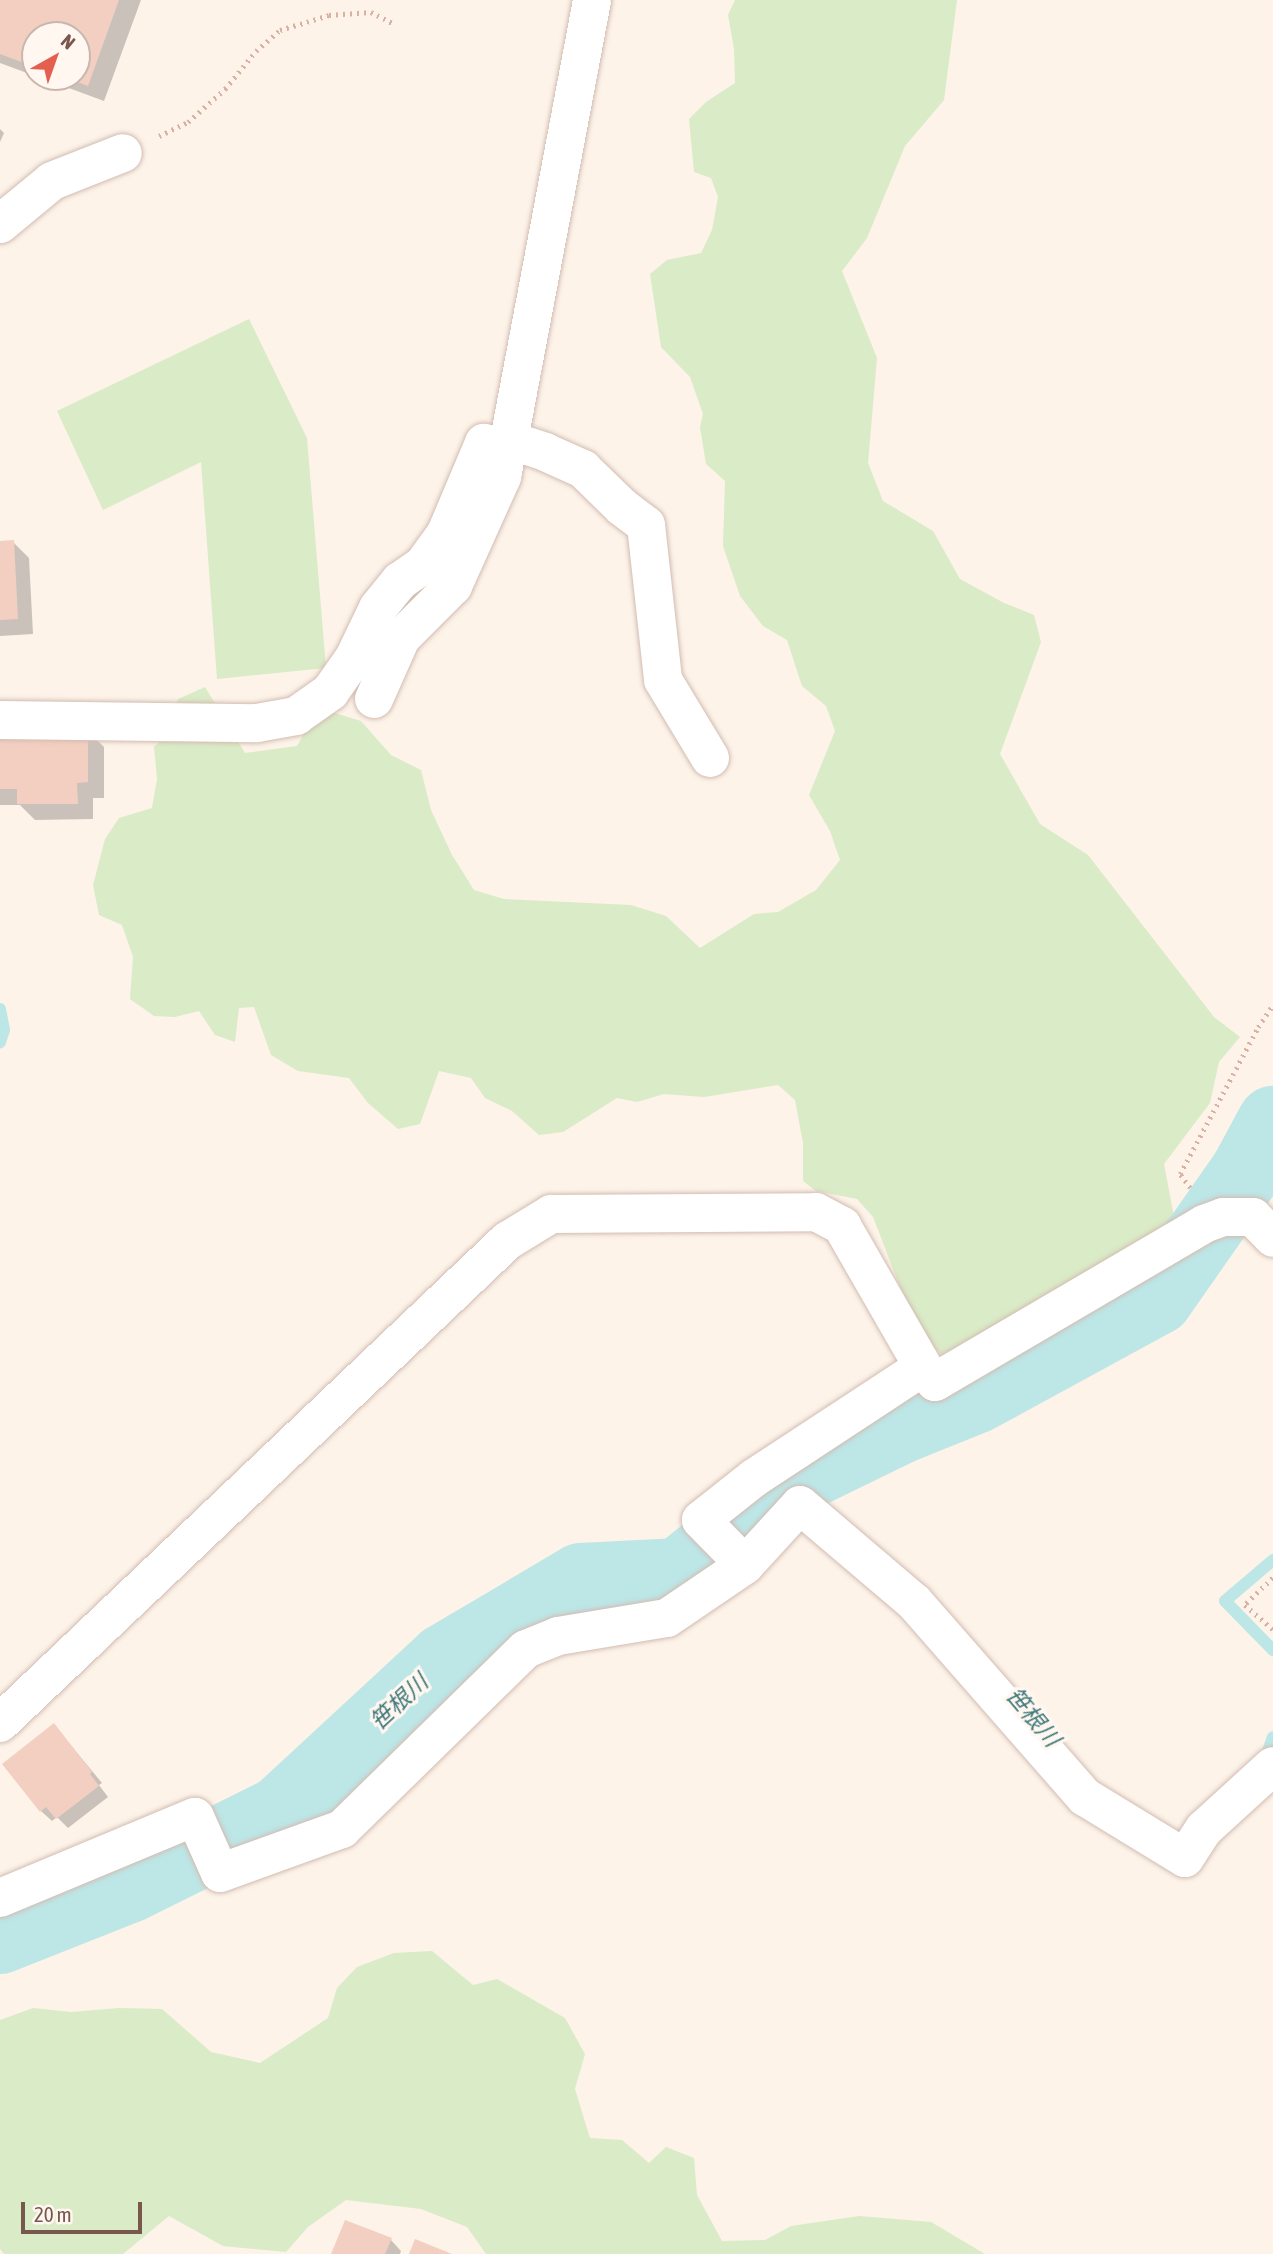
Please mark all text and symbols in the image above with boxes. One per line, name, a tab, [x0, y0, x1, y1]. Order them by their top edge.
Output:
north arrow	[21, 21, 91, 91]
text: N	[57, 29, 80, 53]
water label: 笹根川	[364, 1668, 434, 1736]
water label: 笹根川	[1000, 1682, 1066, 1752]
scale bar	[24, 2188, 145, 2232]
text: 20 m	[34, 2202, 72, 2226]

